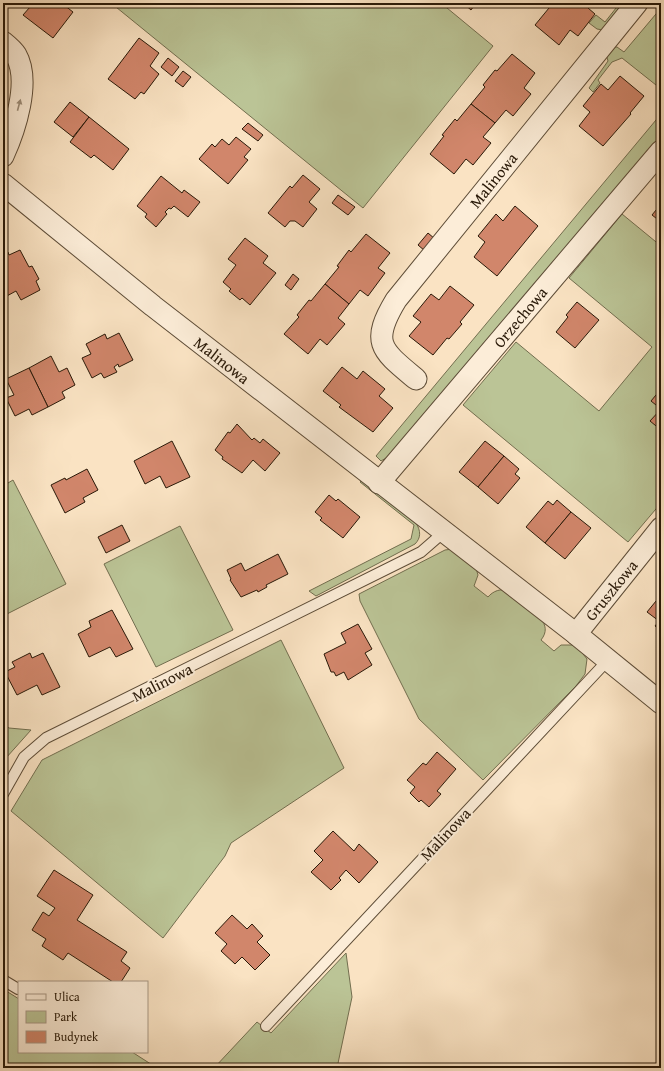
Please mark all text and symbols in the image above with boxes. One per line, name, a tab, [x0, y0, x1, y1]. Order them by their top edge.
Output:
one-way arrow	[16, 99, 22, 111]
street label: Malinowa	[463, 147, 523, 213]
street label: Orzechowa	[487, 281, 553, 353]
street label: Malinowa	[189, 330, 255, 390]
street label: Gruszkowa	[579, 554, 643, 626]
street label: Malinowa	[127, 656, 197, 708]
street label: Malinowa	[414, 802, 476, 866]
legend	[18, 981, 148, 1053]
text: Ulica	[54, 988, 80, 1005]
text: Park	[54, 1008, 78, 1025]
text: Budynek	[54, 1028, 99, 1045]

